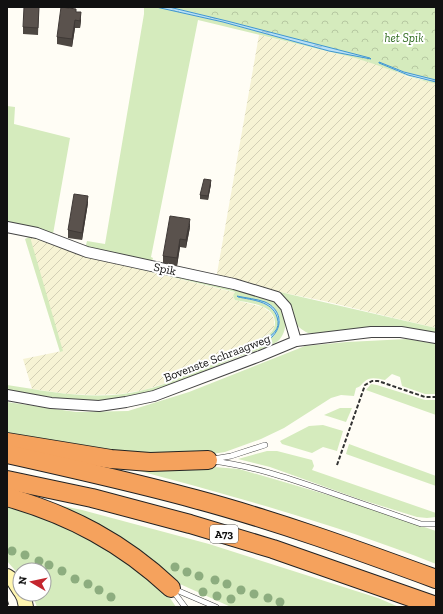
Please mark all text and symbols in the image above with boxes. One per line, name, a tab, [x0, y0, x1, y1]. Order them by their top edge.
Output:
park label: het Spik	[385, 31, 424, 45]
street label: Spik	[152, 260, 178, 278]
street label: Bovenste Schraagweg	[162, 331, 273, 385]
road number: A73	[210, 525, 238, 543]
north arrow	[12, 562, 52, 602]
text: N	[16, 575, 30, 586]

